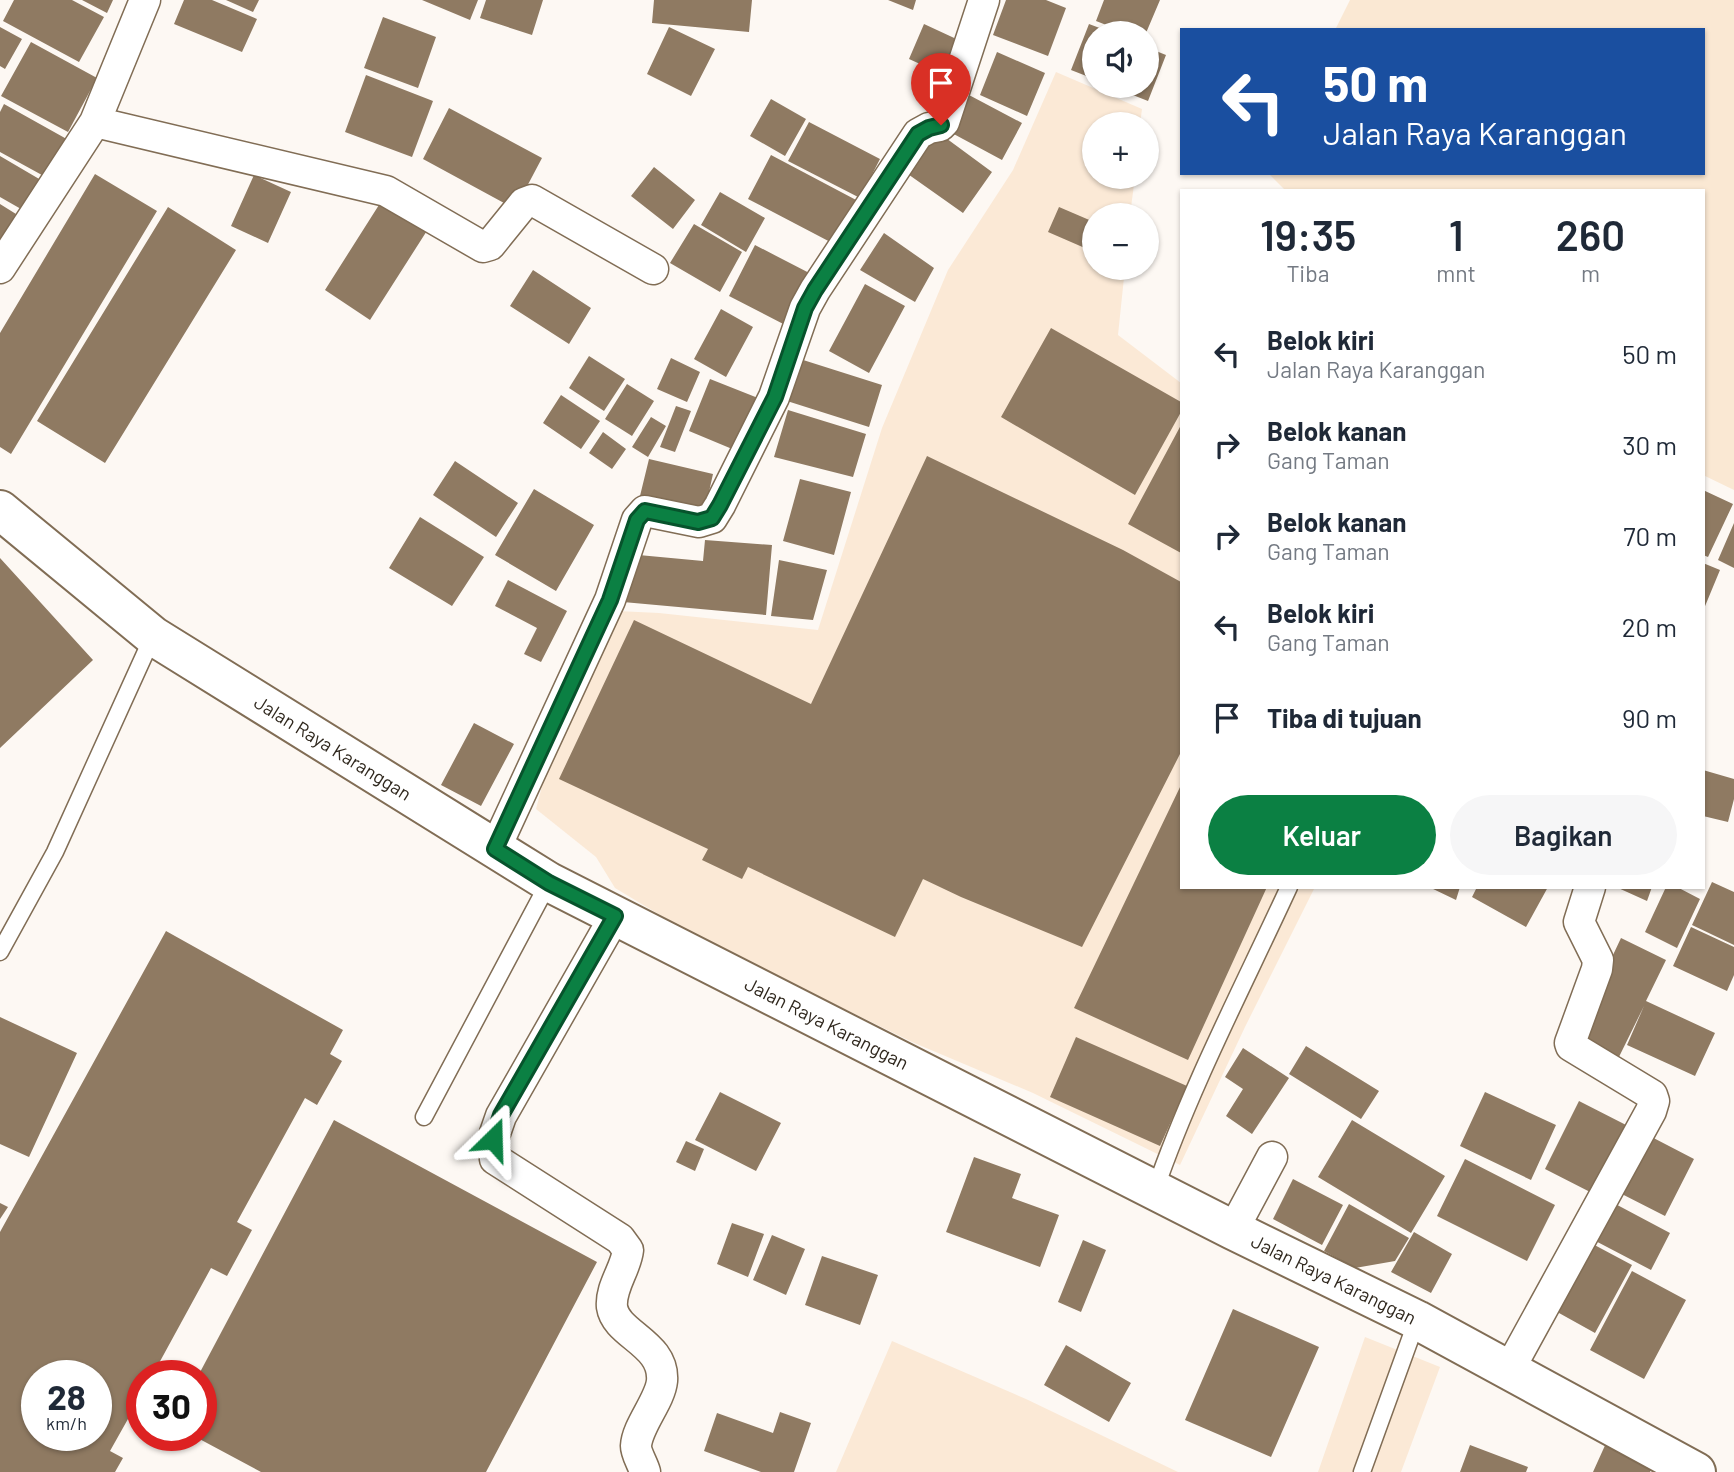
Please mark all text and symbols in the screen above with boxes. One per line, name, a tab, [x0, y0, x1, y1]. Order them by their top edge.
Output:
map controls	[1082, 21, 1159, 280]
button: sound	[1082, 21, 1159, 98]
pin	[911, 53, 971, 125]
text: 50 m	[1323, 53, 1428, 112]
icon: left	[1208, 56, 1299, 147]
icon: arrive	[922, 64, 960, 102]
button: +	[1082, 112, 1159, 189]
text: Jalan Raya Karanggan	[1323, 113, 1627, 151]
button: −	[1082, 203, 1159, 280]
text: 19:35	[1260, 209, 1356, 259]
text: 1	[1449, 209, 1464, 259]
text: 260	[1556, 209, 1625, 259]
text: Tiba	[1287, 259, 1330, 287]
text: mnt	[1436, 259, 1476, 287]
text: m	[1581, 259, 1600, 287]
text: Belok kiri	[1267, 324, 1374, 355]
icon: left	[1208, 335, 1246, 373]
text: 50 m	[1622, 338, 1677, 369]
text: Jalan Raya Karanggan	[1267, 355, 1486, 383]
text: Belok kanan	[1267, 415, 1406, 446]
icon: right	[1208, 426, 1246, 464]
text: 30 m	[1622, 429, 1677, 460]
text: Gang Taman	[1267, 446, 1390, 474]
text: Belok kanan	[1267, 506, 1406, 537]
icon: right	[1208, 517, 1246, 555]
text: 70 m	[1623, 520, 1677, 551]
text: Gang Taman	[1267, 537, 1390, 565]
text: Belok kiri	[1267, 597, 1374, 628]
icon: left	[1208, 608, 1246, 646]
text: 20 m	[1622, 611, 1677, 642]
text: Gang Taman	[1267, 628, 1390, 656]
street label: Jalan Raya Karanggan	[250, 690, 416, 805]
icon: arrive	[1208, 699, 1246, 737]
text: Tiba di tujuan	[1267, 702, 1422, 733]
text: 90 m	[1622, 702, 1677, 733]
button: Keluar	[1208, 795, 1436, 875]
button: Bagikan	[1450, 795, 1677, 875]
street label: Jalan Raya Karanggan	[741, 972, 913, 1074]
position arrow	[456, 1102, 530, 1176]
street label: Jalan Raya Karanggan	[1248, 1229, 1420, 1329]
speed limit sign: 30	[126, 1360, 217, 1451]
text: 28	[47, 1375, 86, 1417]
text: km/h	[46, 1412, 87, 1434]

